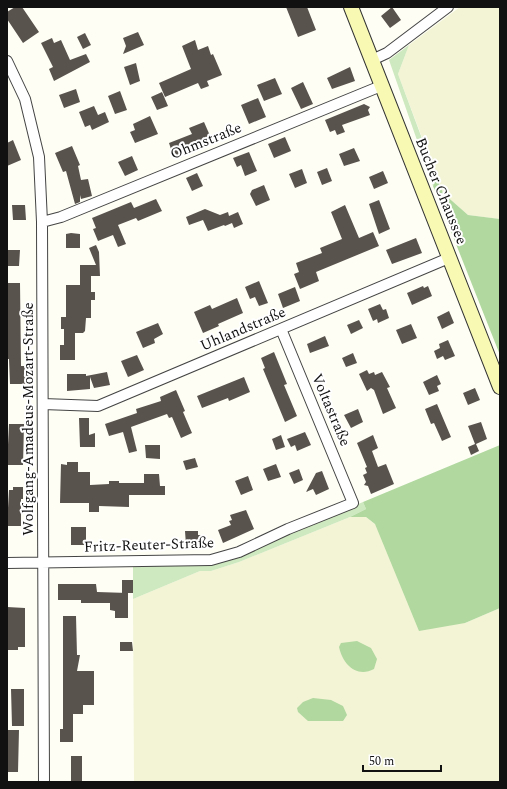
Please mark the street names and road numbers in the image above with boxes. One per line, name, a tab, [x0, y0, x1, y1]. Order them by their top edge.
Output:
street label: Ohmstraße	[167, 116, 245, 166]
street label: Bucher Chaussee	[409, 134, 473, 248]
street label: Uhlandstraße	[197, 301, 289, 357]
street label: Wolfgang-Amadeus-Mozart-Straße	[17, 302, 40, 536]
street label: Voltastraße	[305, 370, 357, 450]
street label: Fritz-Reuter-Straße	[83, 531, 215, 559]

